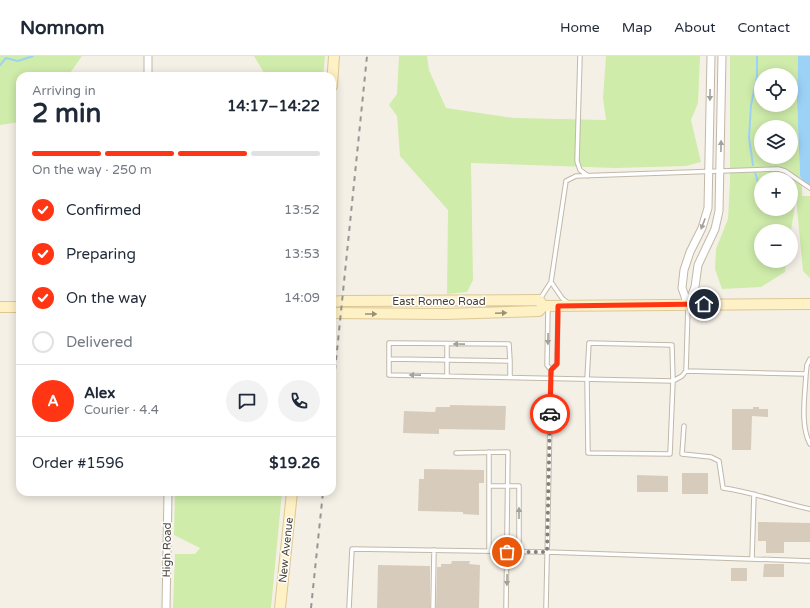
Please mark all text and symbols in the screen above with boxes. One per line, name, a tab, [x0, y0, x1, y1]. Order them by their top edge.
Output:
text: Nomnom	[20, 17, 105, 39]
text: Home	[560, 19, 600, 36]
text: Map	[622, 19, 652, 36]
text: About	[674, 19, 716, 36]
text: Contact	[738, 19, 790, 36]
map controls	[754, 68, 798, 268]
button: locate	[754, 68, 798, 112]
text: Arriving in	[32, 83, 96, 99]
one-way arrow	[707, 89, 713, 102]
text: 14:17–14:22	[227, 97, 320, 115]
text: 2 min	[32, 98, 101, 129]
button: layers	[754, 120, 798, 164]
one-way arrow	[718, 139, 724, 152]
text: On the way · 250 m	[32, 162, 152, 178]
button: +	[754, 172, 798, 216]
icon: check	[32, 199, 54, 221]
text: Confirmed	[66, 201, 141, 219]
text: 13:52	[284, 202, 320, 218]
one-way arrow	[700, 219, 706, 231]
button: −	[754, 224, 798, 268]
icon: check	[32, 243, 54, 265]
text: Preparing	[66, 245, 136, 263]
text: 13:53	[284, 246, 320, 262]
icon: check	[32, 287, 54, 309]
pin	[687, 287, 721, 321]
text: On the way	[66, 289, 146, 307]
text: 14:09	[284, 290, 320, 306]
icon: home	[693, 293, 715, 315]
street label: East Romeo Road	[392, 295, 486, 308]
one-way arrow	[495, 309, 507, 316]
one-way arrow	[365, 311, 378, 317]
text: Delivered	[66, 333, 133, 351]
one-way arrow	[544, 333, 551, 345]
one-way arrow	[452, 341, 465, 347]
one-way arrow	[408, 372, 421, 378]
button: chat	[226, 380, 268, 422]
button: phone	[278, 380, 320, 422]
text: Alex	[84, 384, 115, 402]
text: A	[47, 392, 59, 410]
courier	[530, 394, 570, 434]
text: Courier · 4.4	[84, 402, 159, 418]
icon: car	[539, 403, 561, 425]
text: Order #1596	[32, 454, 124, 472]
text: $19.26	[269, 454, 320, 472]
one-way arrow	[516, 506, 522, 519]
street label: New Avenue	[276, 517, 296, 583]
street label: High Road	[160, 522, 174, 578]
pin	[490, 535, 524, 569]
icon: bag	[496, 541, 518, 563]
one-way arrow	[503, 574, 510, 586]

